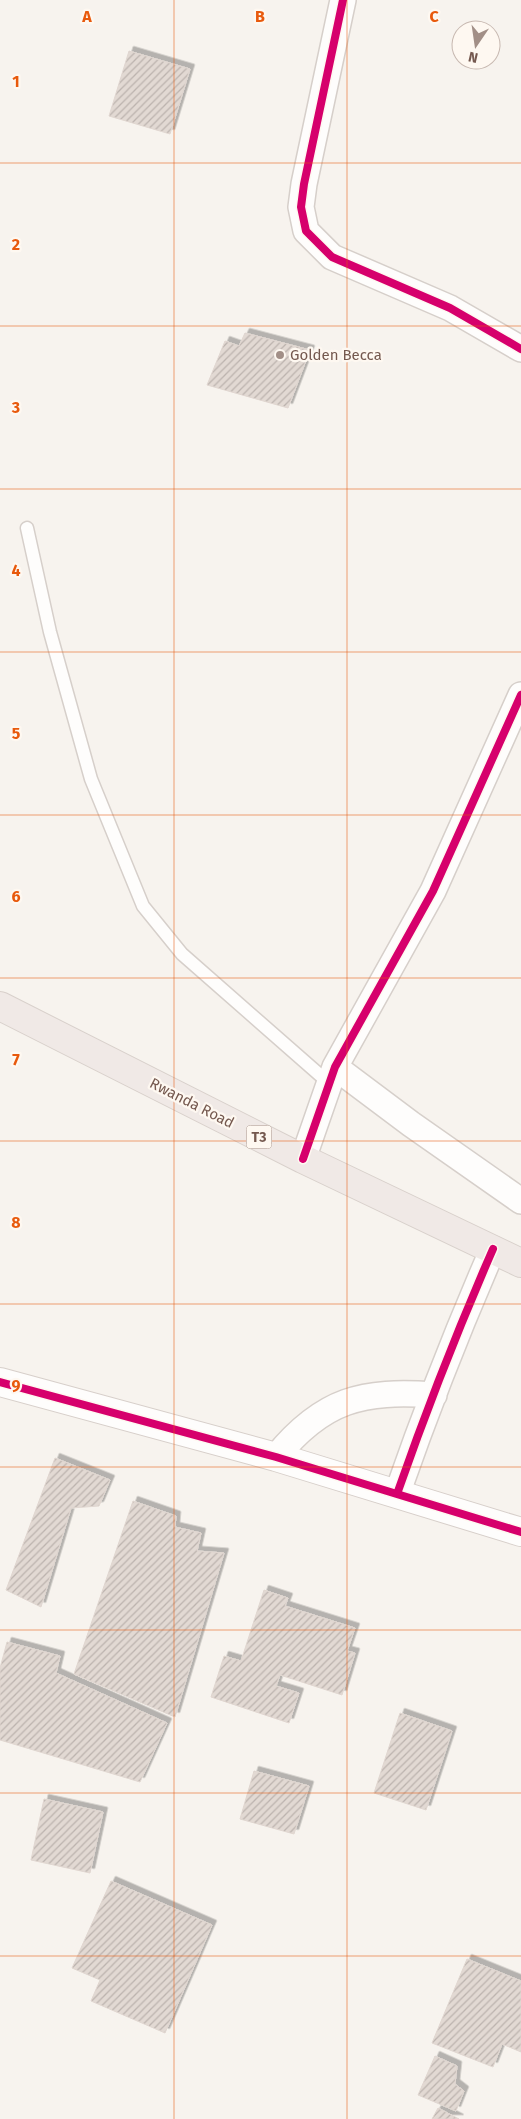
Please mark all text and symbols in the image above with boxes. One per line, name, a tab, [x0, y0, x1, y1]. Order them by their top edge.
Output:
text: A	[81, 7, 92, 26]
text: B	[255, 7, 265, 26]
text: C	[429, 7, 439, 26]
north arrow	[451, 20, 501, 70]
text: N	[467, 48, 480, 67]
text: 1	[12, 72, 20, 91]
text: 2	[12, 235, 20, 254]
place label: Golden Becca	[290, 346, 382, 364]
marker: Golden Becca	[274, 349, 286, 361]
text: 3	[11, 398, 20, 417]
text: 4	[11, 561, 21, 580]
text: 5	[12, 724, 21, 743]
text: 6	[11, 887, 21, 906]
text: 7	[12, 1050, 20, 1069]
street label: Rwanda Road	[147, 1074, 237, 1132]
road number: T3	[246, 1126, 272, 1148]
text: 8	[11, 1213, 21, 1232]
text: 9	[12, 1376, 21, 1395]

